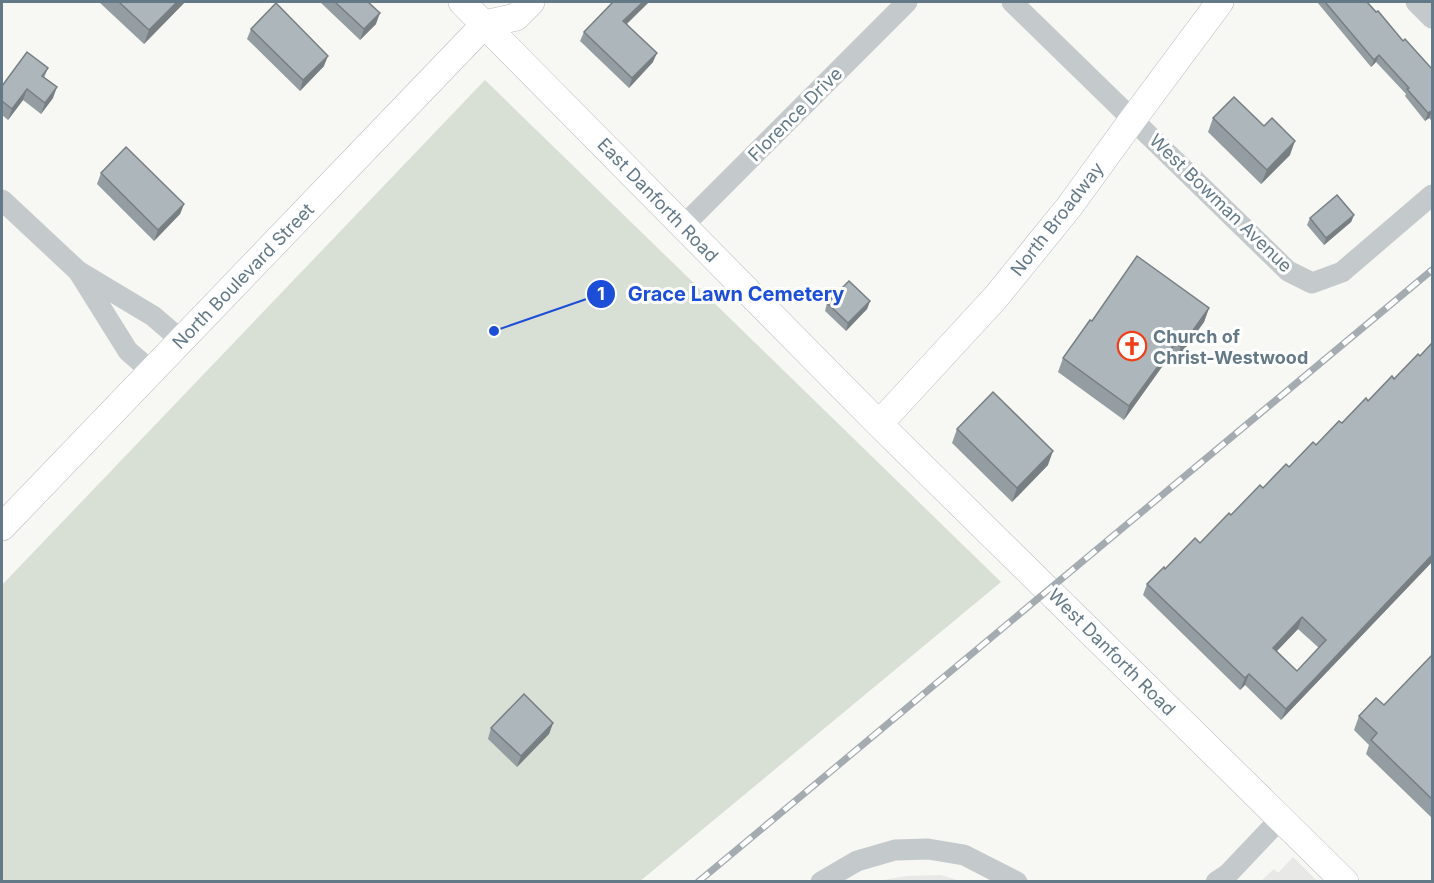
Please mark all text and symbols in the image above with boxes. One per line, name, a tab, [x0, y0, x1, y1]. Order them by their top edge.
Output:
street label: Florence Drive	[744, 63, 846, 165]
street label: West Bowman Avenue	[1146, 130, 1296, 276]
street label: East Danforth Road	[593, 134, 723, 266]
street label: North Broadway	[1006, 158, 1108, 280]
street label: North Boulevard Street	[168, 199, 318, 353]
callout: Grace Lawn Cemetery	[586, 275, 856, 313]
text: Grace Lawn Cemetery	[628, 282, 844, 306]
text: 1	[597, 283, 605, 304]
place label: Church of Christ-Westwood	[1153, 326, 1308, 368]
church icon: Church of Christ-Westwood	[1116, 330, 1148, 362]
street label: West Danforth Road	[1044, 584, 1180, 720]

